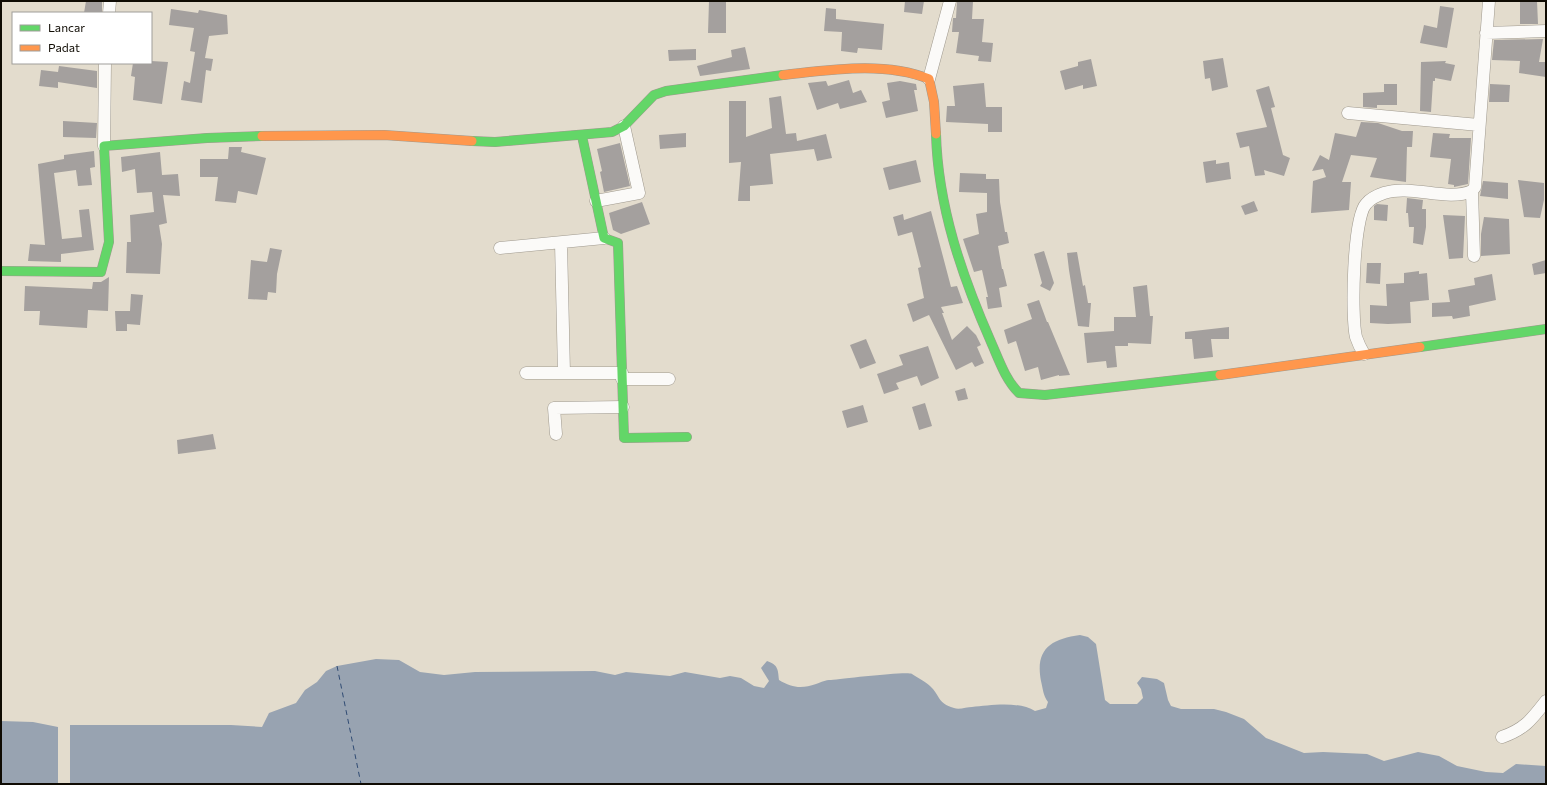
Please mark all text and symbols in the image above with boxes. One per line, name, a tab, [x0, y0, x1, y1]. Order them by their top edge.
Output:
legend	[12, 12, 152, 64]
text: Lancar	[48, 20, 85, 34]
text: Padat	[48, 40, 80, 54]

